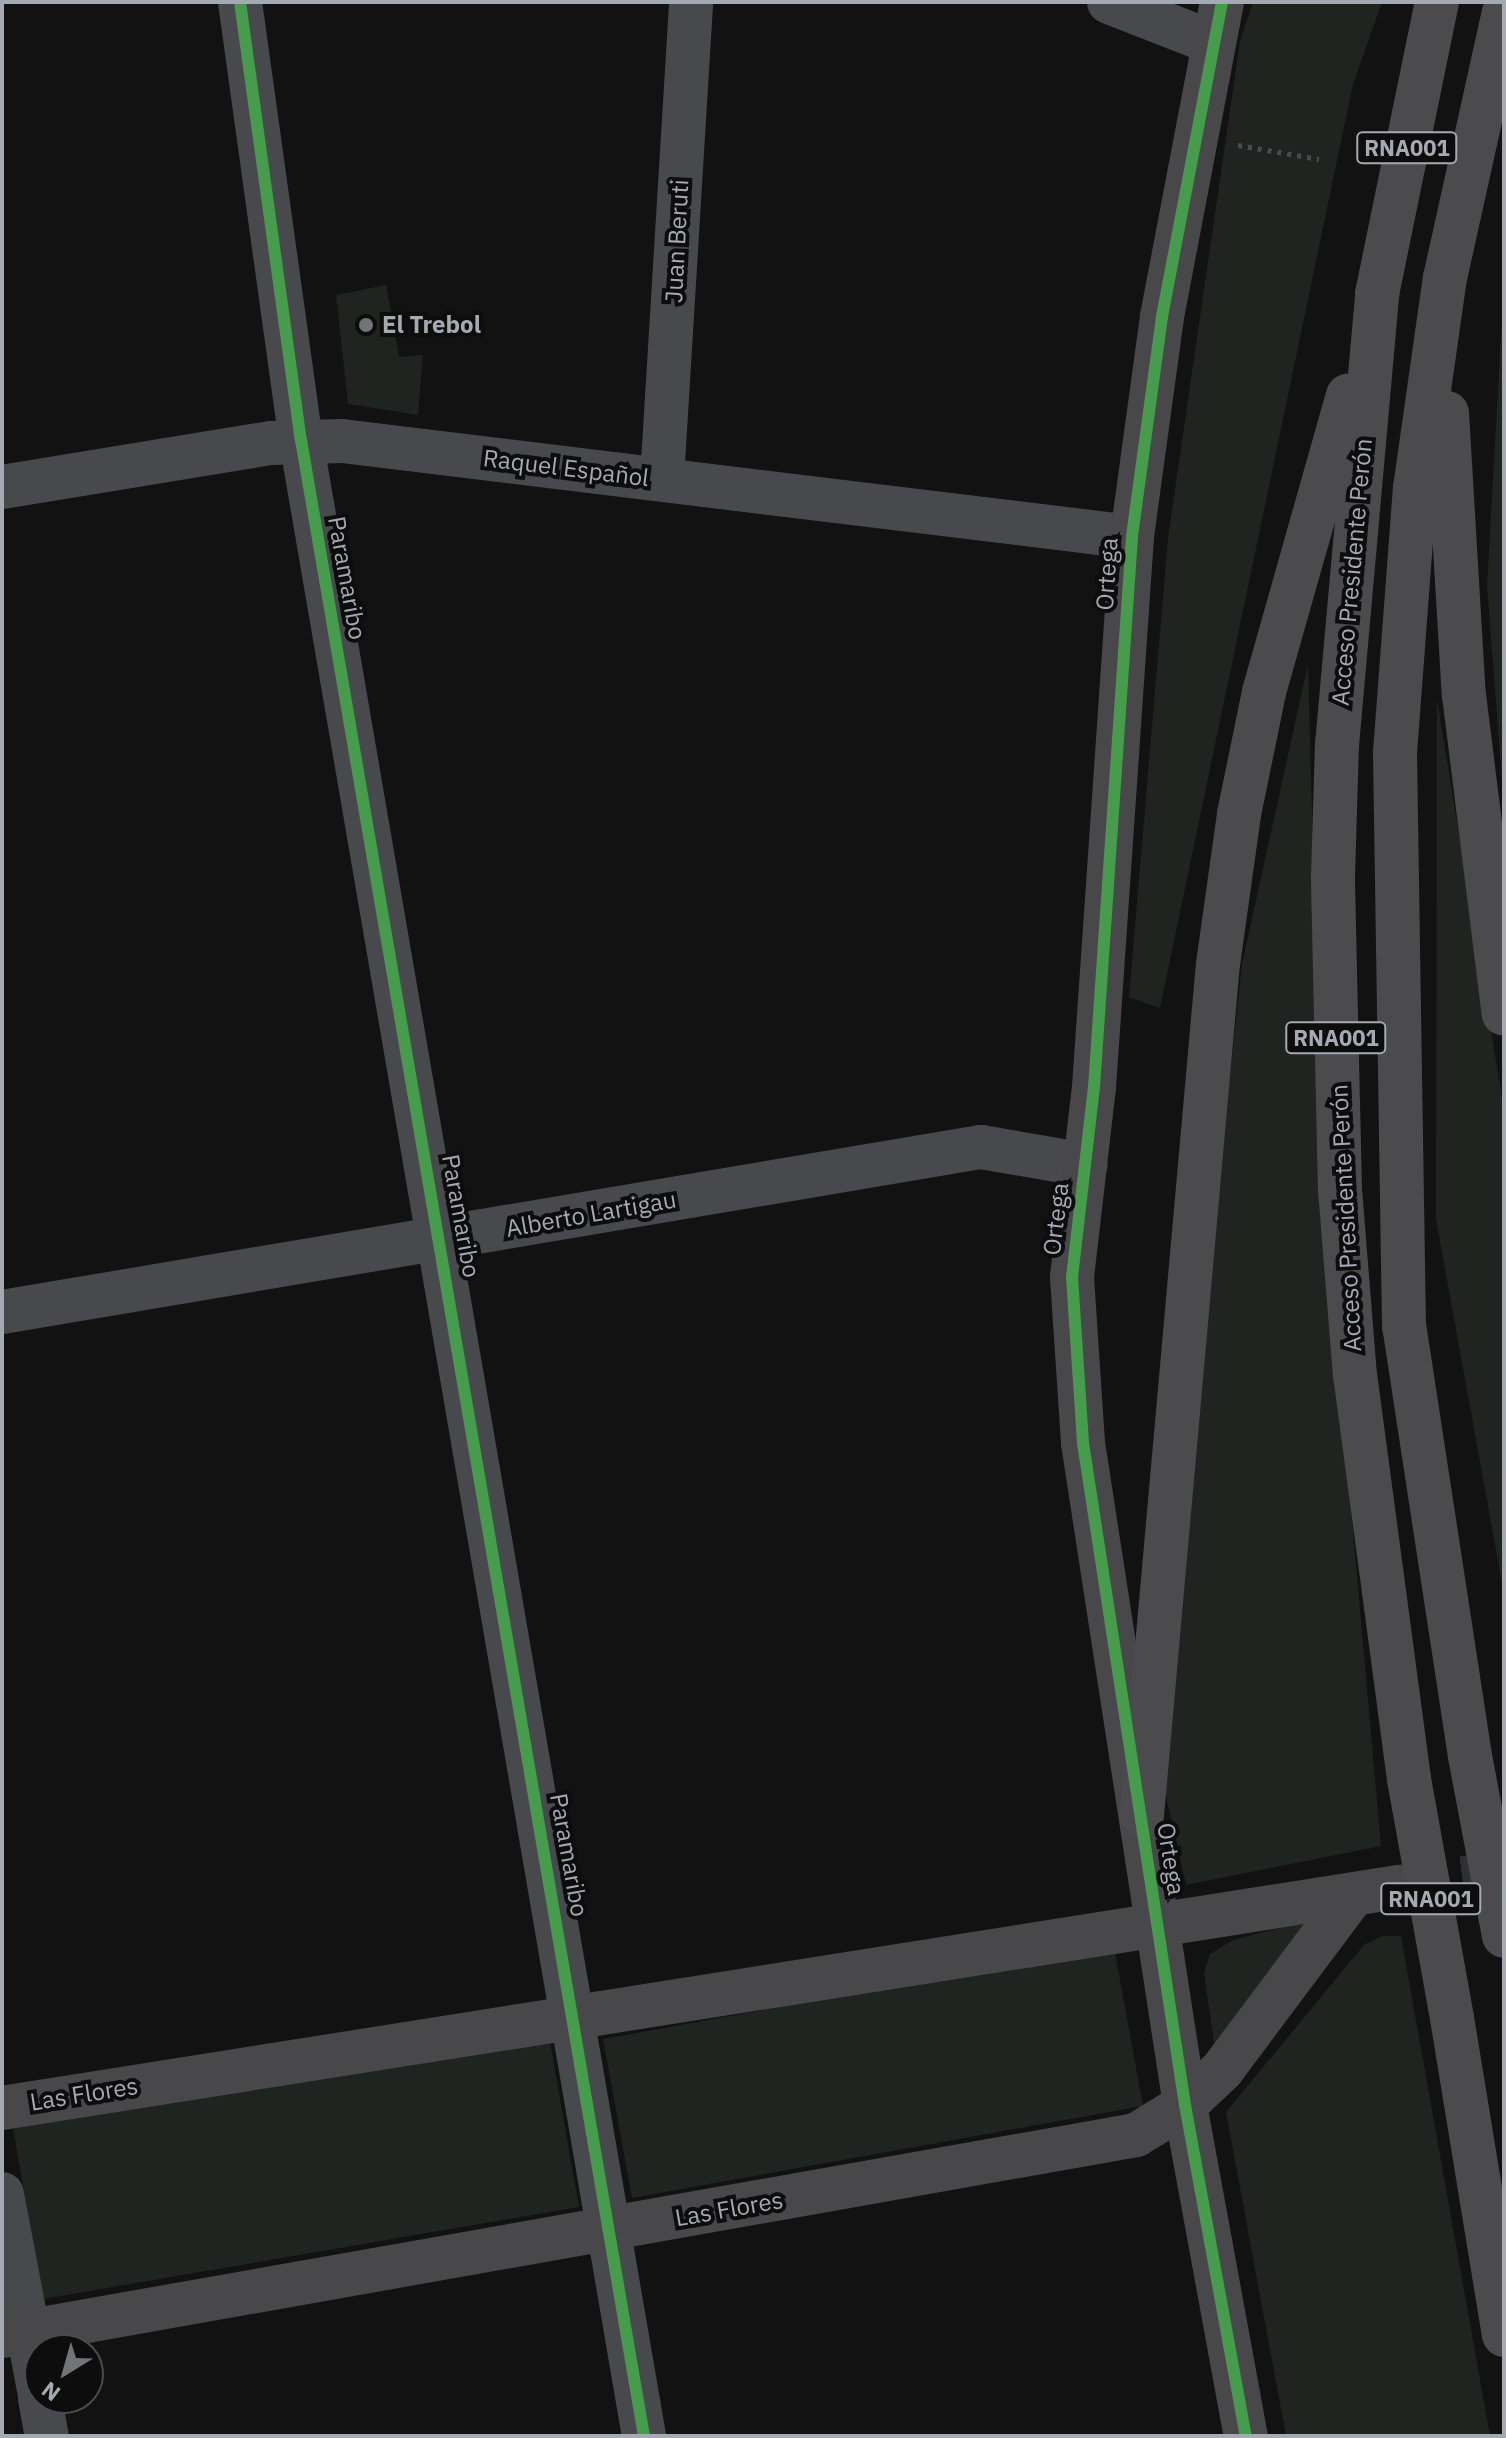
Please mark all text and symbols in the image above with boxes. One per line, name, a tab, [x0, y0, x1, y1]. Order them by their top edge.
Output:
road number: RNA001	[1355, 130, 1459, 166]
street label: Juan Beruti	[659, 178, 695, 304]
place label: El Trebol	[382, 311, 481, 339]
marker: El Trebol	[357, 316, 375, 334]
street label: Acceso Presidente Perón	[1326, 437, 1378, 707]
street label: Raquel Español	[481, 444, 651, 492]
street label: Paramaribo	[322, 514, 372, 642]
street label: Ortega	[1090, 537, 1124, 611]
road number: RNA001	[1284, 1020, 1388, 1056]
street label: Acceso Presidente Perón	[1325, 1083, 1367, 1353]
street label: Paramaribo	[436, 1152, 486, 1280]
street label: Ortega	[1037, 1181, 1075, 1257]
street label: Alberto Lartigau	[504, 1185, 678, 1243]
street label: Paramaribo	[544, 1791, 594, 1919]
street label: Ortega	[1151, 1821, 1191, 1897]
road number: RNA001	[1379, 1881, 1483, 1917]
street label: Las Flores	[28, 2071, 140, 2117]
street label: Las Flores	[673, 2185, 785, 2233]
north arrow	[24, 2334, 104, 2414]
text: N	[35, 2376, 66, 2408]

